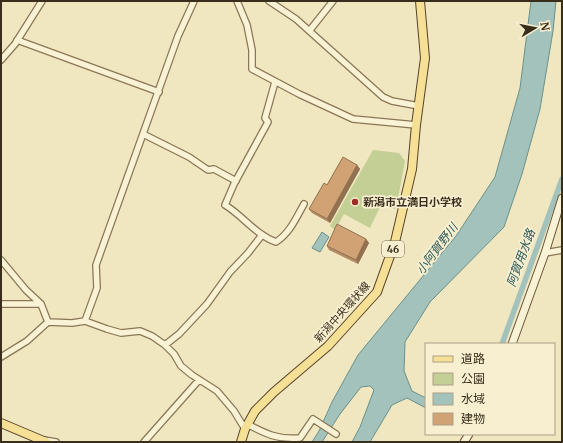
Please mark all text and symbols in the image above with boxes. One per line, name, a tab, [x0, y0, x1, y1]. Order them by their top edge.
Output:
north arrow	[515, 8, 555, 48]
text: N	[537, 21, 553, 32]
place label: 新潟市立満日小学校	[363, 195, 462, 209]
marker: 新潟市立満日小学校	[350, 197, 360, 207]
water label: 小阿賀野川	[413, 219, 462, 277]
water label: 阿賀用水路	[503, 226, 538, 289]
road number: 46	[382, 241, 404, 257]
street label: 新潟中央環状線	[311, 279, 373, 345]
legend	[425, 343, 555, 435]
text: 道路	[461, 351, 485, 366]
text: 公園	[461, 371, 485, 386]
text: 水域	[461, 391, 485, 406]
text: 建物	[461, 411, 485, 426]

